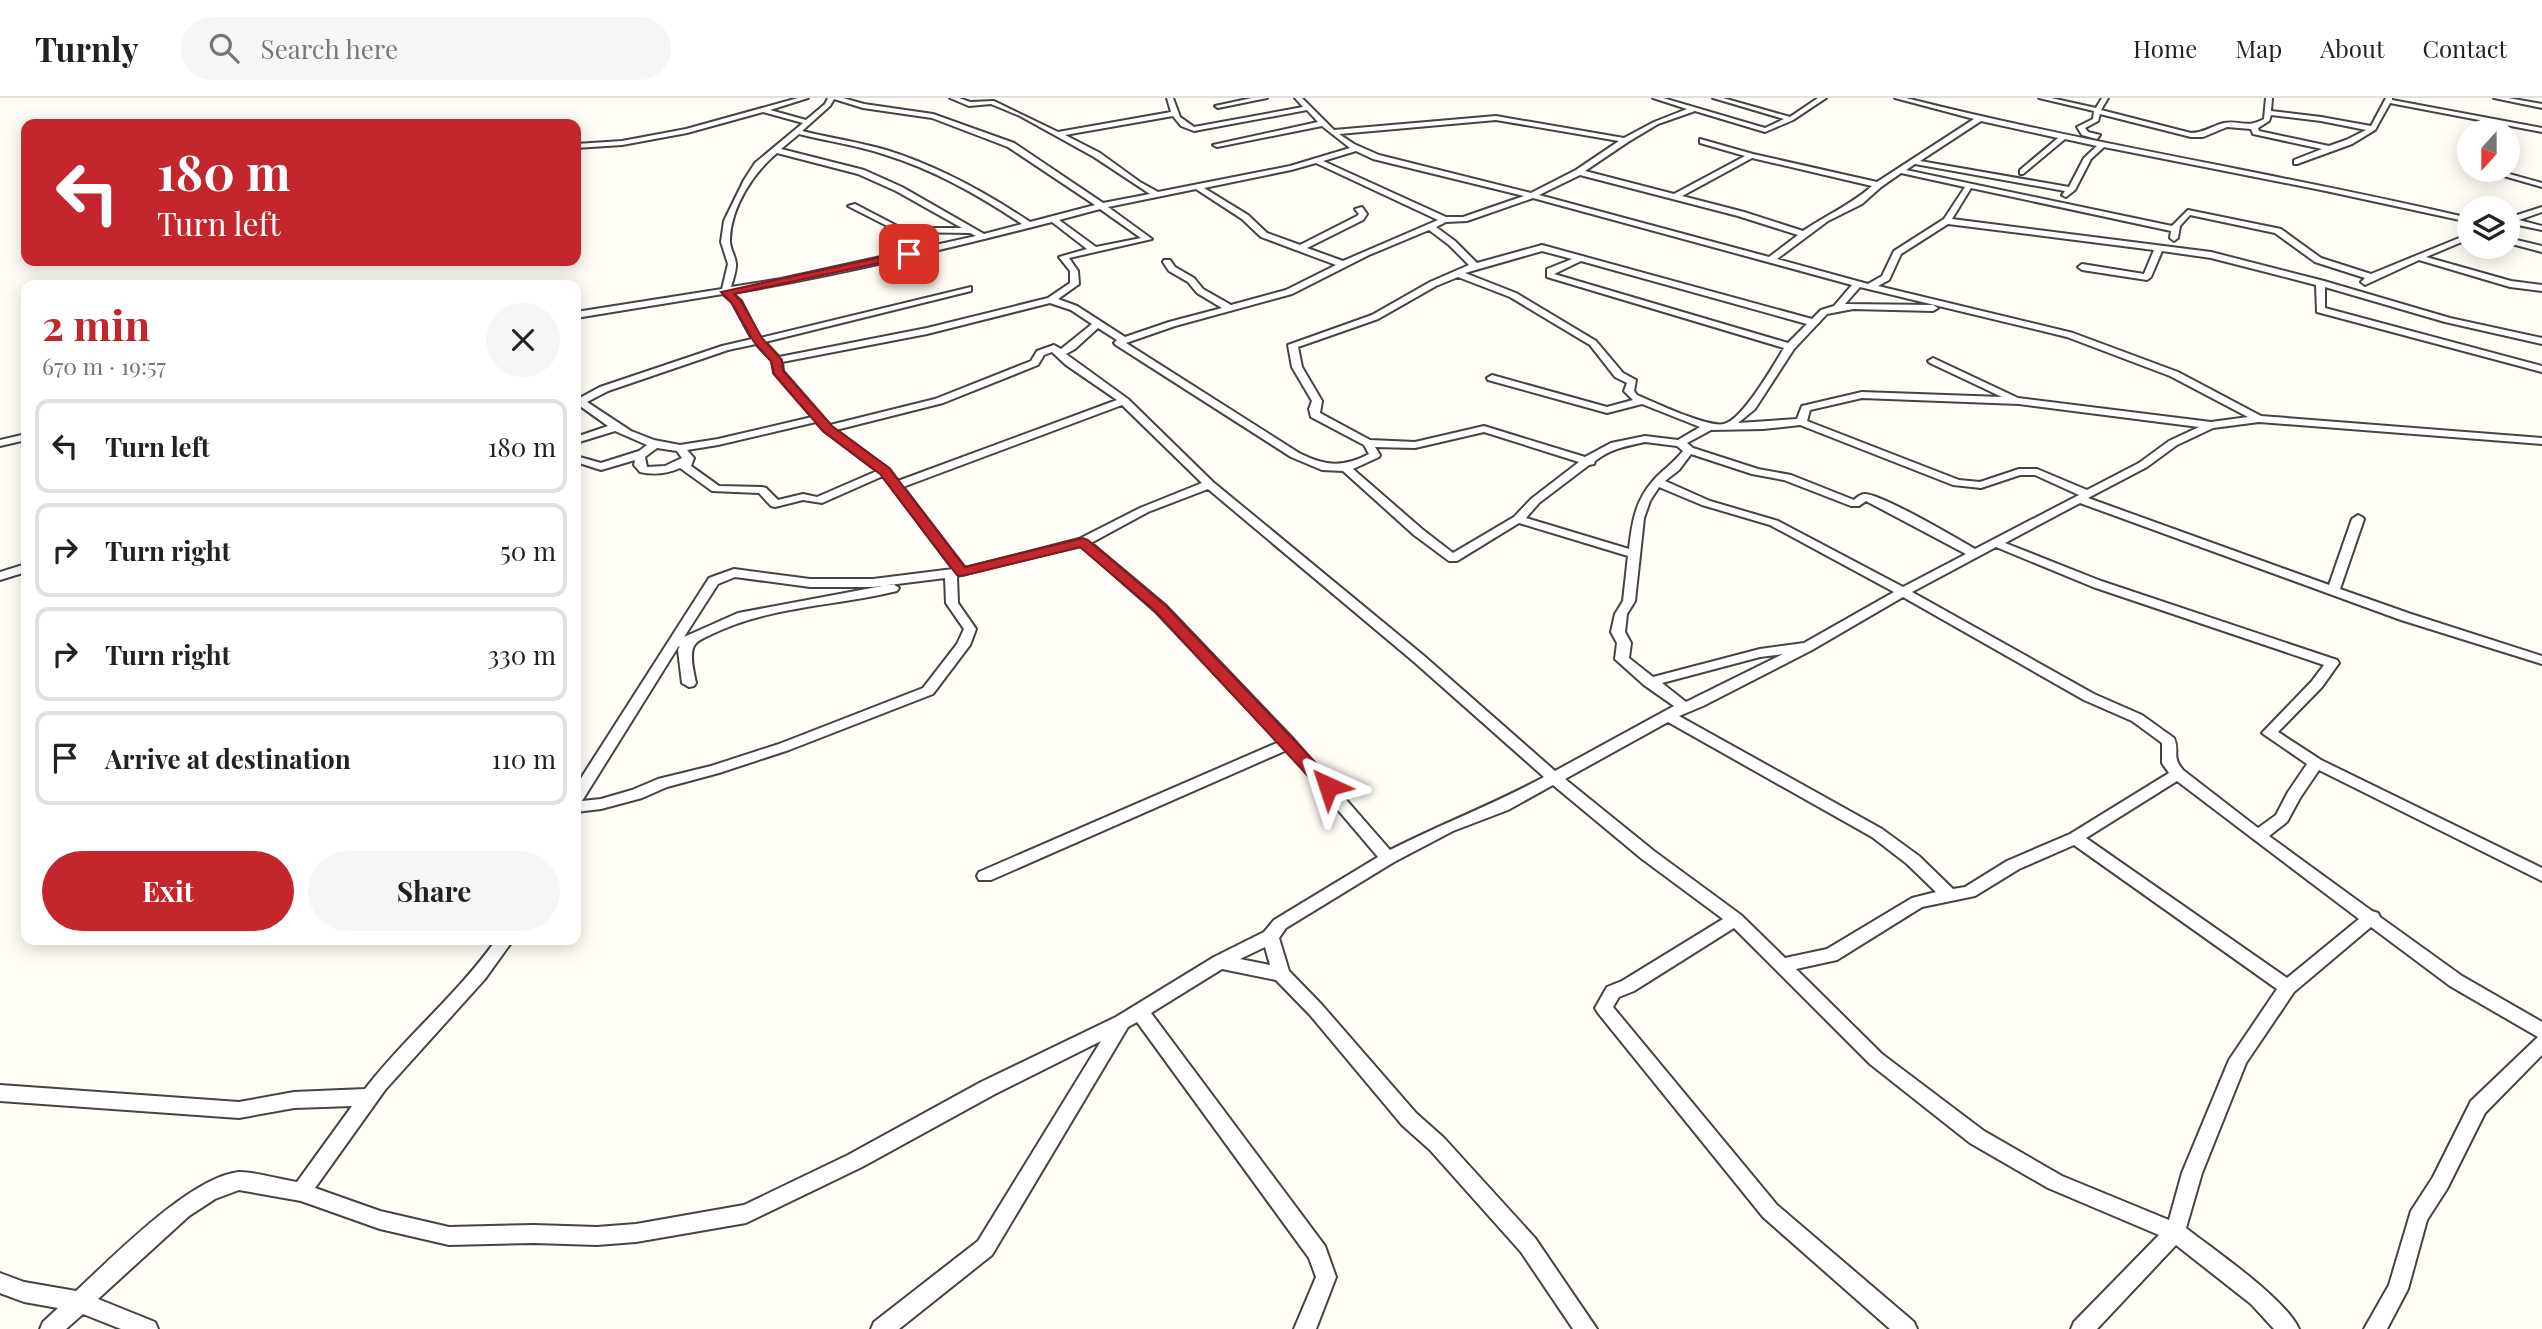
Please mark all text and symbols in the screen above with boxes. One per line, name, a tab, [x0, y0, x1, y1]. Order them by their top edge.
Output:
search box	[181, 17, 671, 80]
text: Turnly	[35, 26, 139, 70]
icon: search	[205, 29, 243, 67]
text: Search here	[261, 31, 398, 66]
text: Home	[2133, 32, 2197, 64]
text: Map	[2235, 32, 2282, 64]
text: About	[2320, 32, 2384, 64]
text: Contact	[2422, 32, 2507, 64]
north arrow	[2457, 119, 2520, 182]
map controls	[2457, 119, 2520, 259]
text: 180 m	[157, 138, 291, 203]
icon: left	[42, 147, 133, 238]
button: layers	[2457, 196, 2520, 259]
text: Turn left	[157, 201, 281, 244]
pin	[879, 224, 939, 284]
icon: arrive	[890, 235, 928, 273]
text: 2 min	[42, 296, 150, 352]
button: close	[486, 303, 560, 377]
text: 670 m · 19:57	[42, 350, 166, 381]
icon: left	[46, 427, 84, 465]
text: Turn left	[105, 429, 210, 464]
text: 180 m	[488, 429, 556, 464]
icon: right	[46, 531, 84, 569]
text: Turn right	[105, 533, 231, 568]
text: 50 m	[500, 533, 556, 568]
icon: right	[46, 635, 84, 673]
text: Turn right	[105, 637, 231, 672]
text: 330 m	[487, 637, 556, 672]
icon: arrive	[46, 739, 84, 777]
text: Arrive at destination	[105, 741, 351, 776]
text: 110 m	[492, 741, 556, 776]
position arrow	[1291, 749, 1365, 823]
button: Exit	[42, 851, 294, 931]
button: Share	[308, 851, 560, 931]

